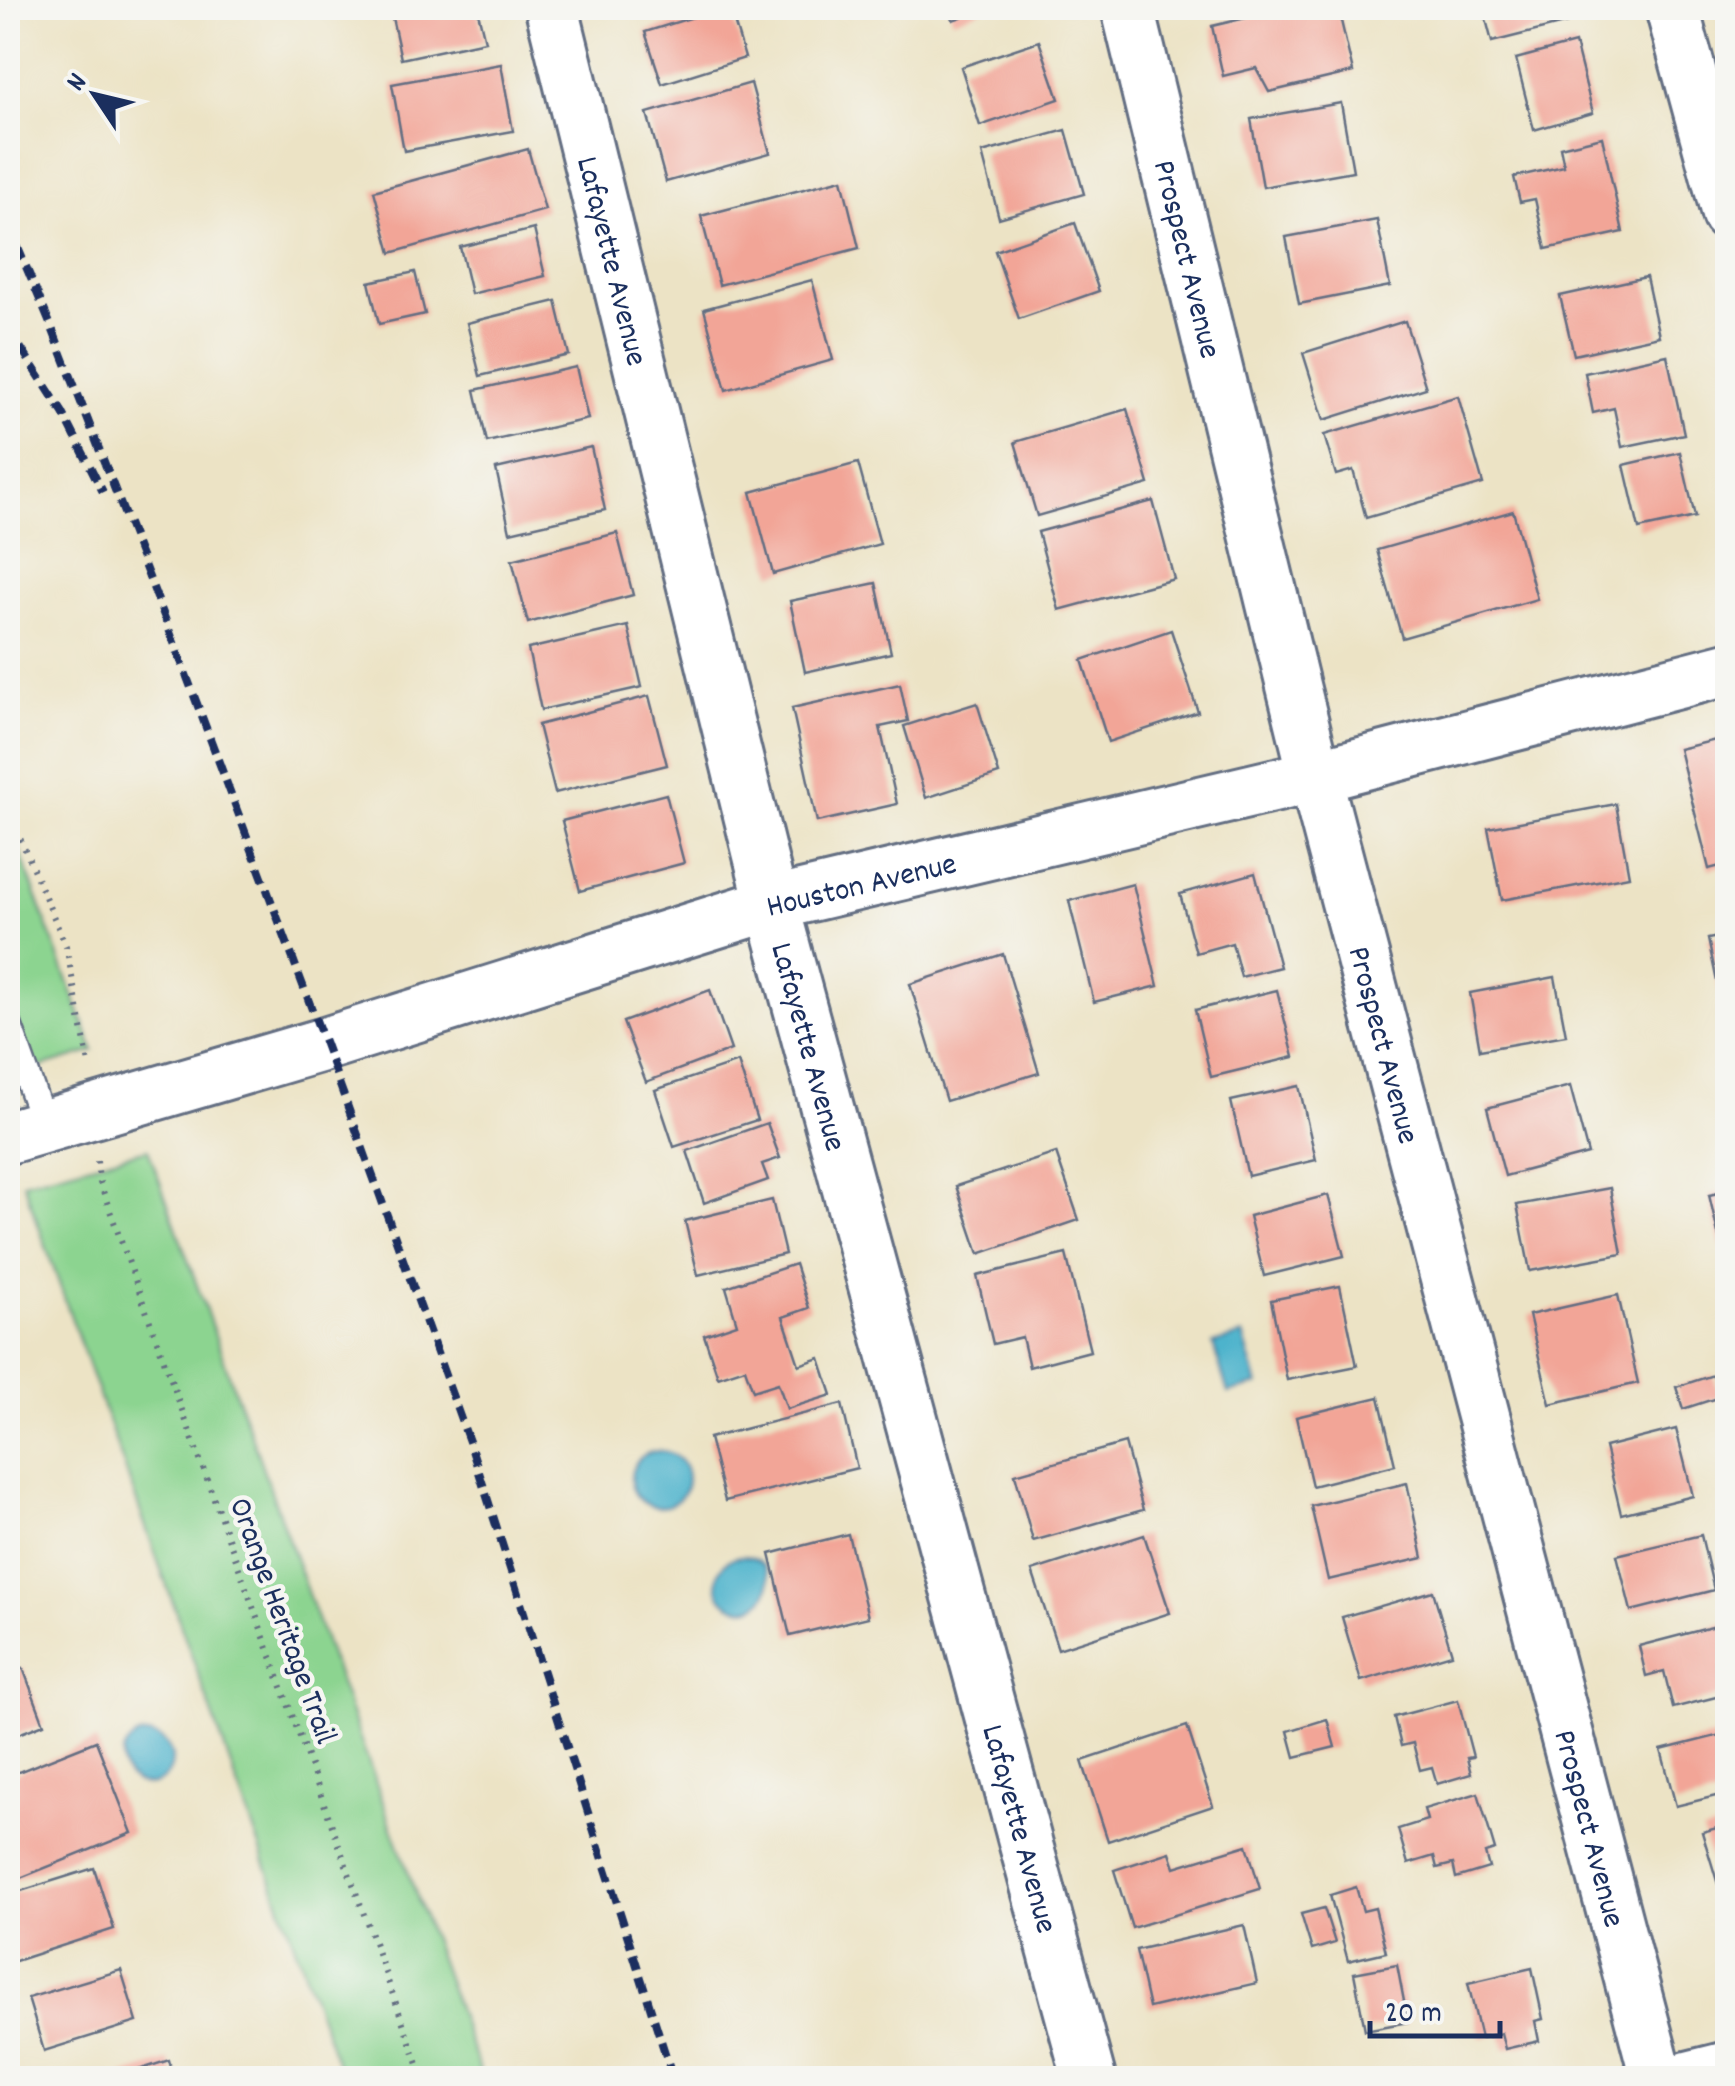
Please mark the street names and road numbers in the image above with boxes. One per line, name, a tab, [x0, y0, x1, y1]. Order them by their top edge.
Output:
street label: Lafayette Avenue	[561, 152, 657, 371]
street label: Prospect Avenue	[1138, 156, 1230, 364]
street label: Houston Avenue	[762, 843, 962, 933]
street label: Lafayette Avenue	[755, 938, 856, 1157]
street label: Prospect Avenue	[1333, 942, 1429, 1150]
street label: Orange Heritage Trail	[214, 1492, 346, 1752]
street label: Lafayette Avenue	[967, 1720, 1067, 1939]
street label: Prospect Avenue	[1538, 1725, 1634, 1933]

